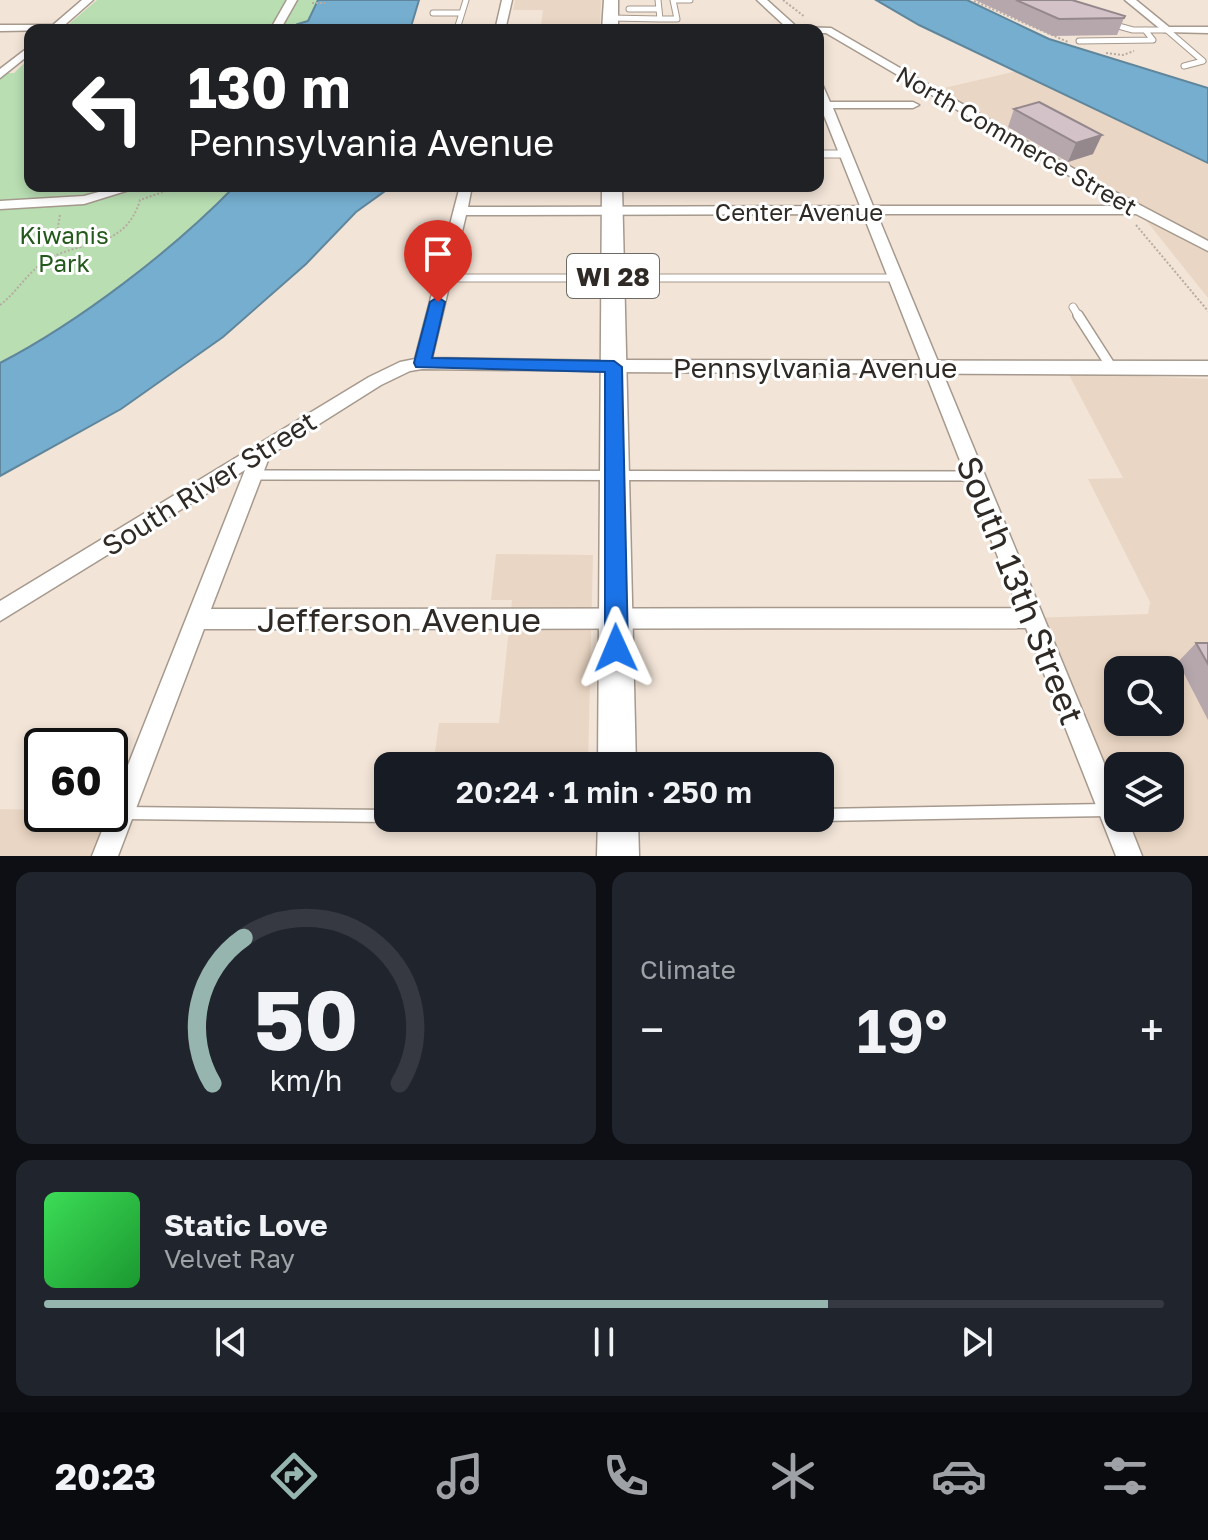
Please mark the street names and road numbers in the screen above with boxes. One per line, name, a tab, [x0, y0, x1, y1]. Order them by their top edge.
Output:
street label: North Commerce Street	[891, 59, 1143, 221]
street label: Center Avenue	[715, 197, 883, 226]
road number: WI 28	[567, 254, 659, 298]
street label: Pennsylvania Avenue	[673, 351, 957, 384]
street label: South River Street	[96, 404, 322, 562]
street label: South 13th Street	[949, 450, 1093, 730]
street label: Jefferson Avenue	[257, 599, 541, 639]

